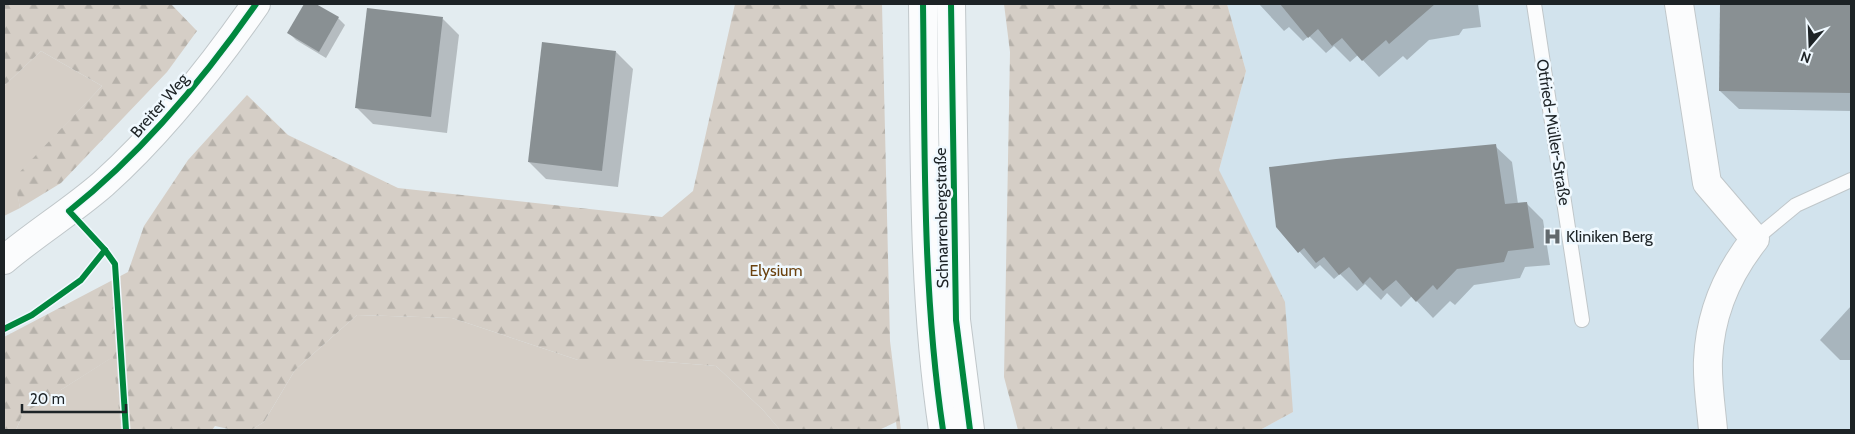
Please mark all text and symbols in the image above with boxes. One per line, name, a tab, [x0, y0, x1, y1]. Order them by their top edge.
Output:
north arrow	[1785, 20, 1835, 70]
text: N	[1798, 47, 1813, 67]
street label: Otfried-Müller-Straße	[1533, 58, 1574, 207]
street label: Breiter Weg	[126, 69, 193, 141]
street label: Schnarrenbergstraße	[931, 147, 952, 289]
hospital icon: Kliniken Berg	[1542, 226, 1562, 246]
place label: Kliniken Berg	[1566, 227, 1654, 246]
park label: Elysium	[750, 261, 802, 280]
scale bar	[22, 382, 126, 414]
text: 20 m	[30, 390, 65, 408]

